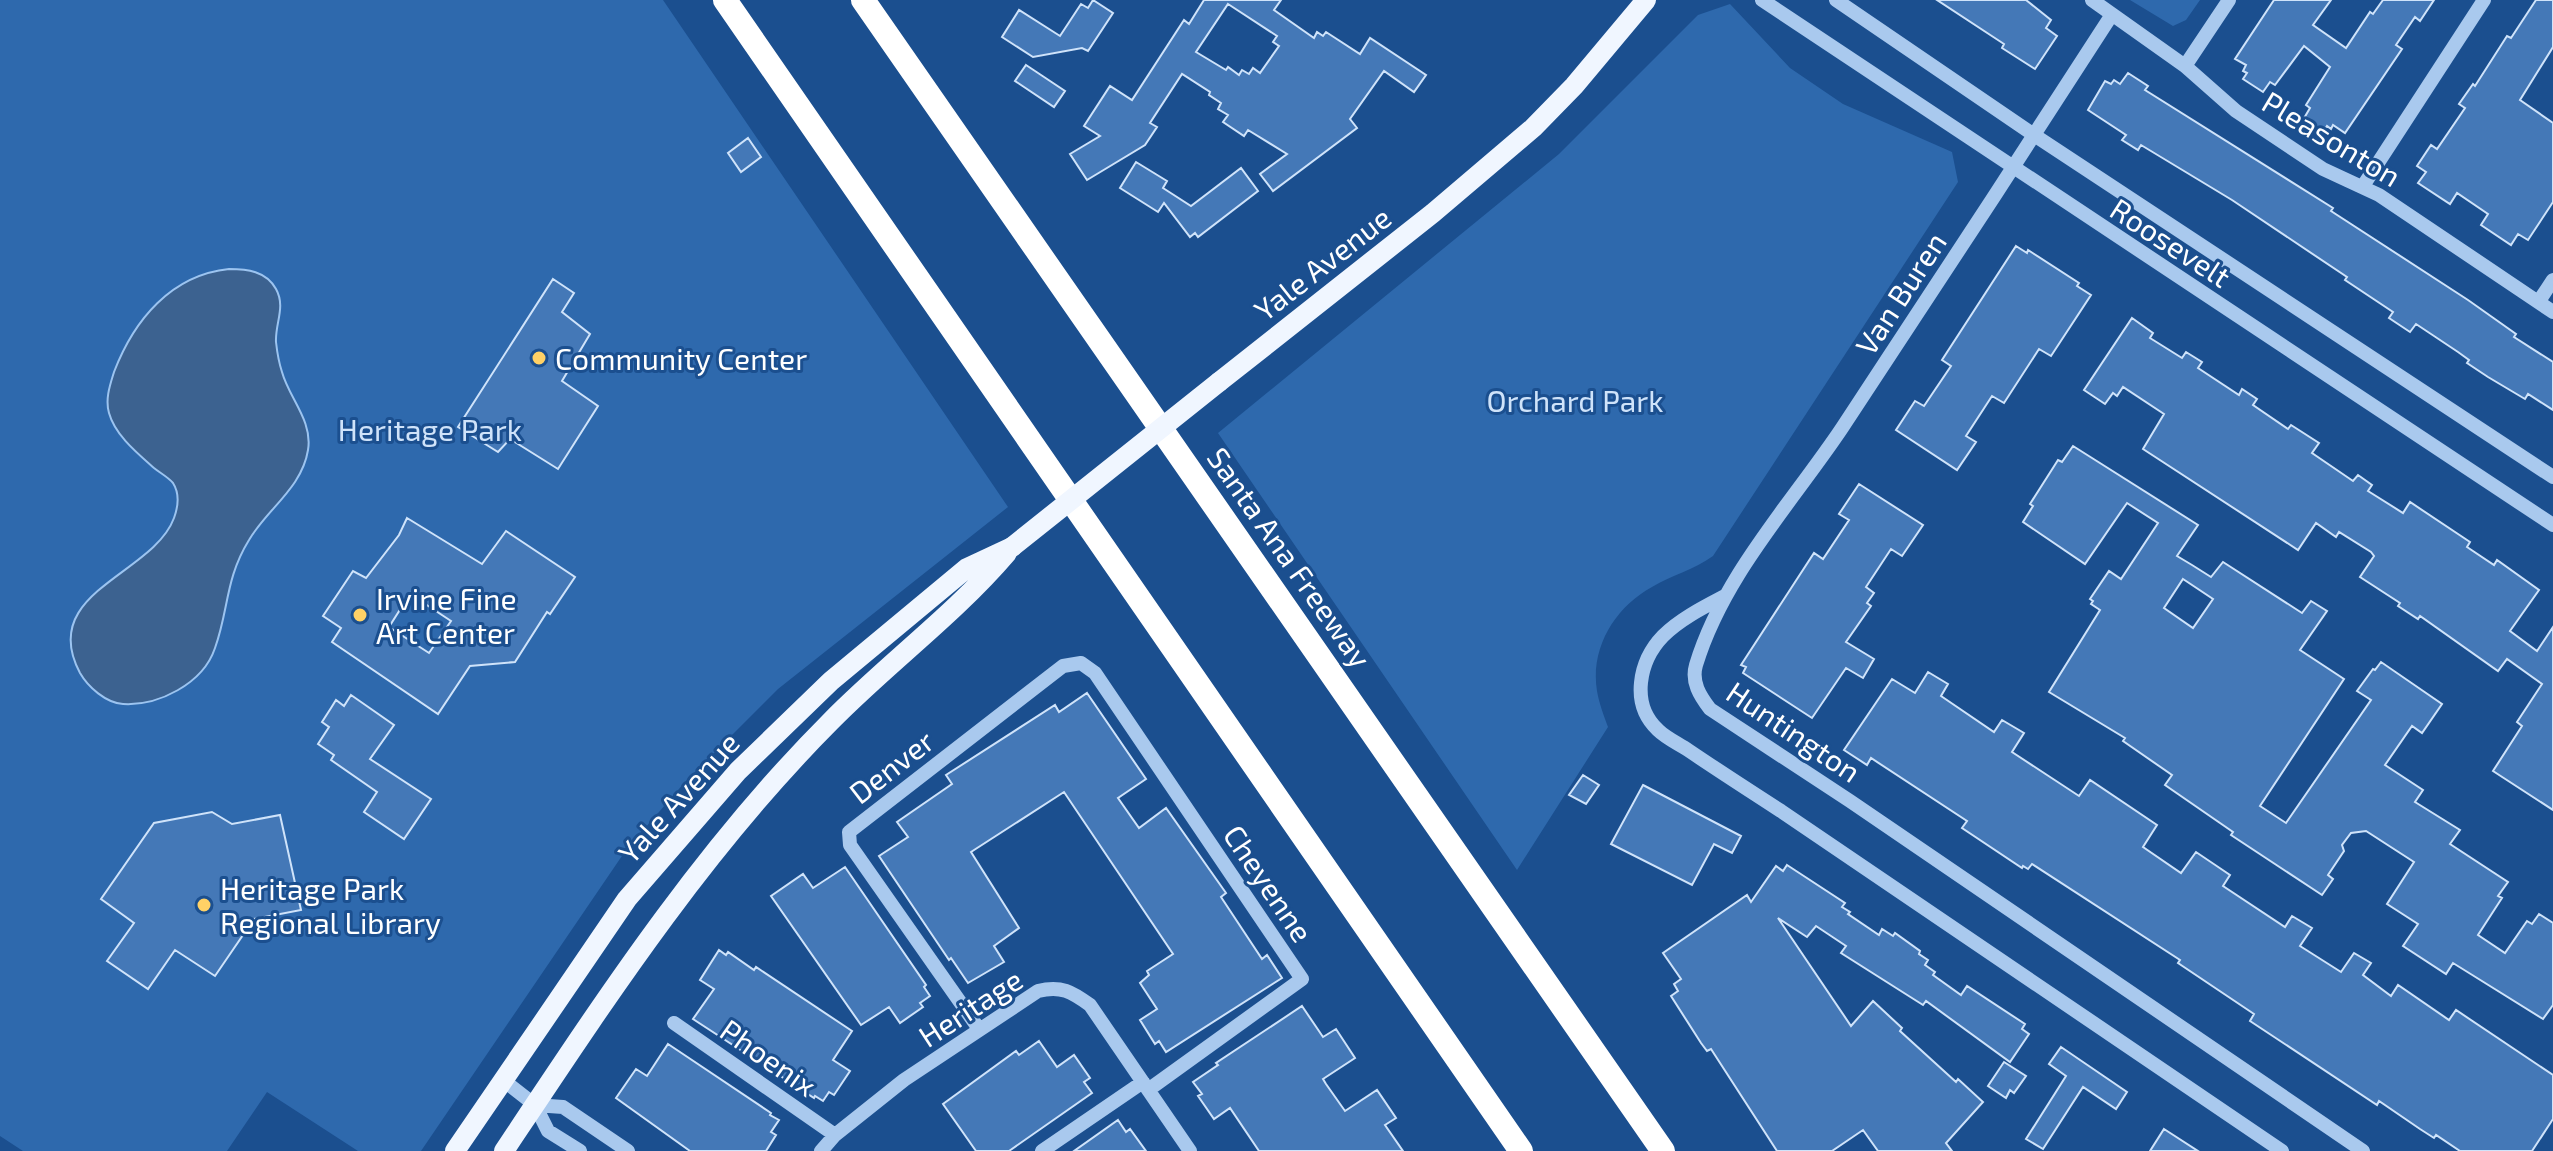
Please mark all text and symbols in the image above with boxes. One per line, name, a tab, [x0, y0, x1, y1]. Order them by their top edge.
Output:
street label: Pleasonton	[2256, 83, 2408, 193]
street label: Roosevelt	[2104, 190, 2238, 294]
street label: Yale Avenue	[1247, 199, 1397, 327]
street label: Van Buren	[1847, 225, 1953, 361]
place label: Community Center	[555, 340, 807, 376]
marker: Community Center	[530, 349, 548, 367]
park label: Orchard Park	[1486, 382, 1664, 418]
park label: Heritage Park	[338, 411, 522, 447]
street label: Santa Ana Freeway	[1201, 440, 1379, 674]
place label: Irvine Fine Art Center	[376, 580, 517, 650]
marker: Irvine Fine Art Center	[351, 606, 369, 624]
street label: Huntington	[1720, 673, 1868, 789]
street label: Denver	[842, 722, 940, 810]
street label: Yale Avenue	[610, 724, 746, 870]
street label: Cheyenne	[1217, 818, 1321, 948]
place label: Heritage Park Regional Library	[220, 870, 441, 940]
marker: Heritage Park Regional Library	[195, 896, 213, 914]
street label: Heritage	[911, 960, 1029, 1054]
street label: Phoenix	[714, 1011, 824, 1103]

